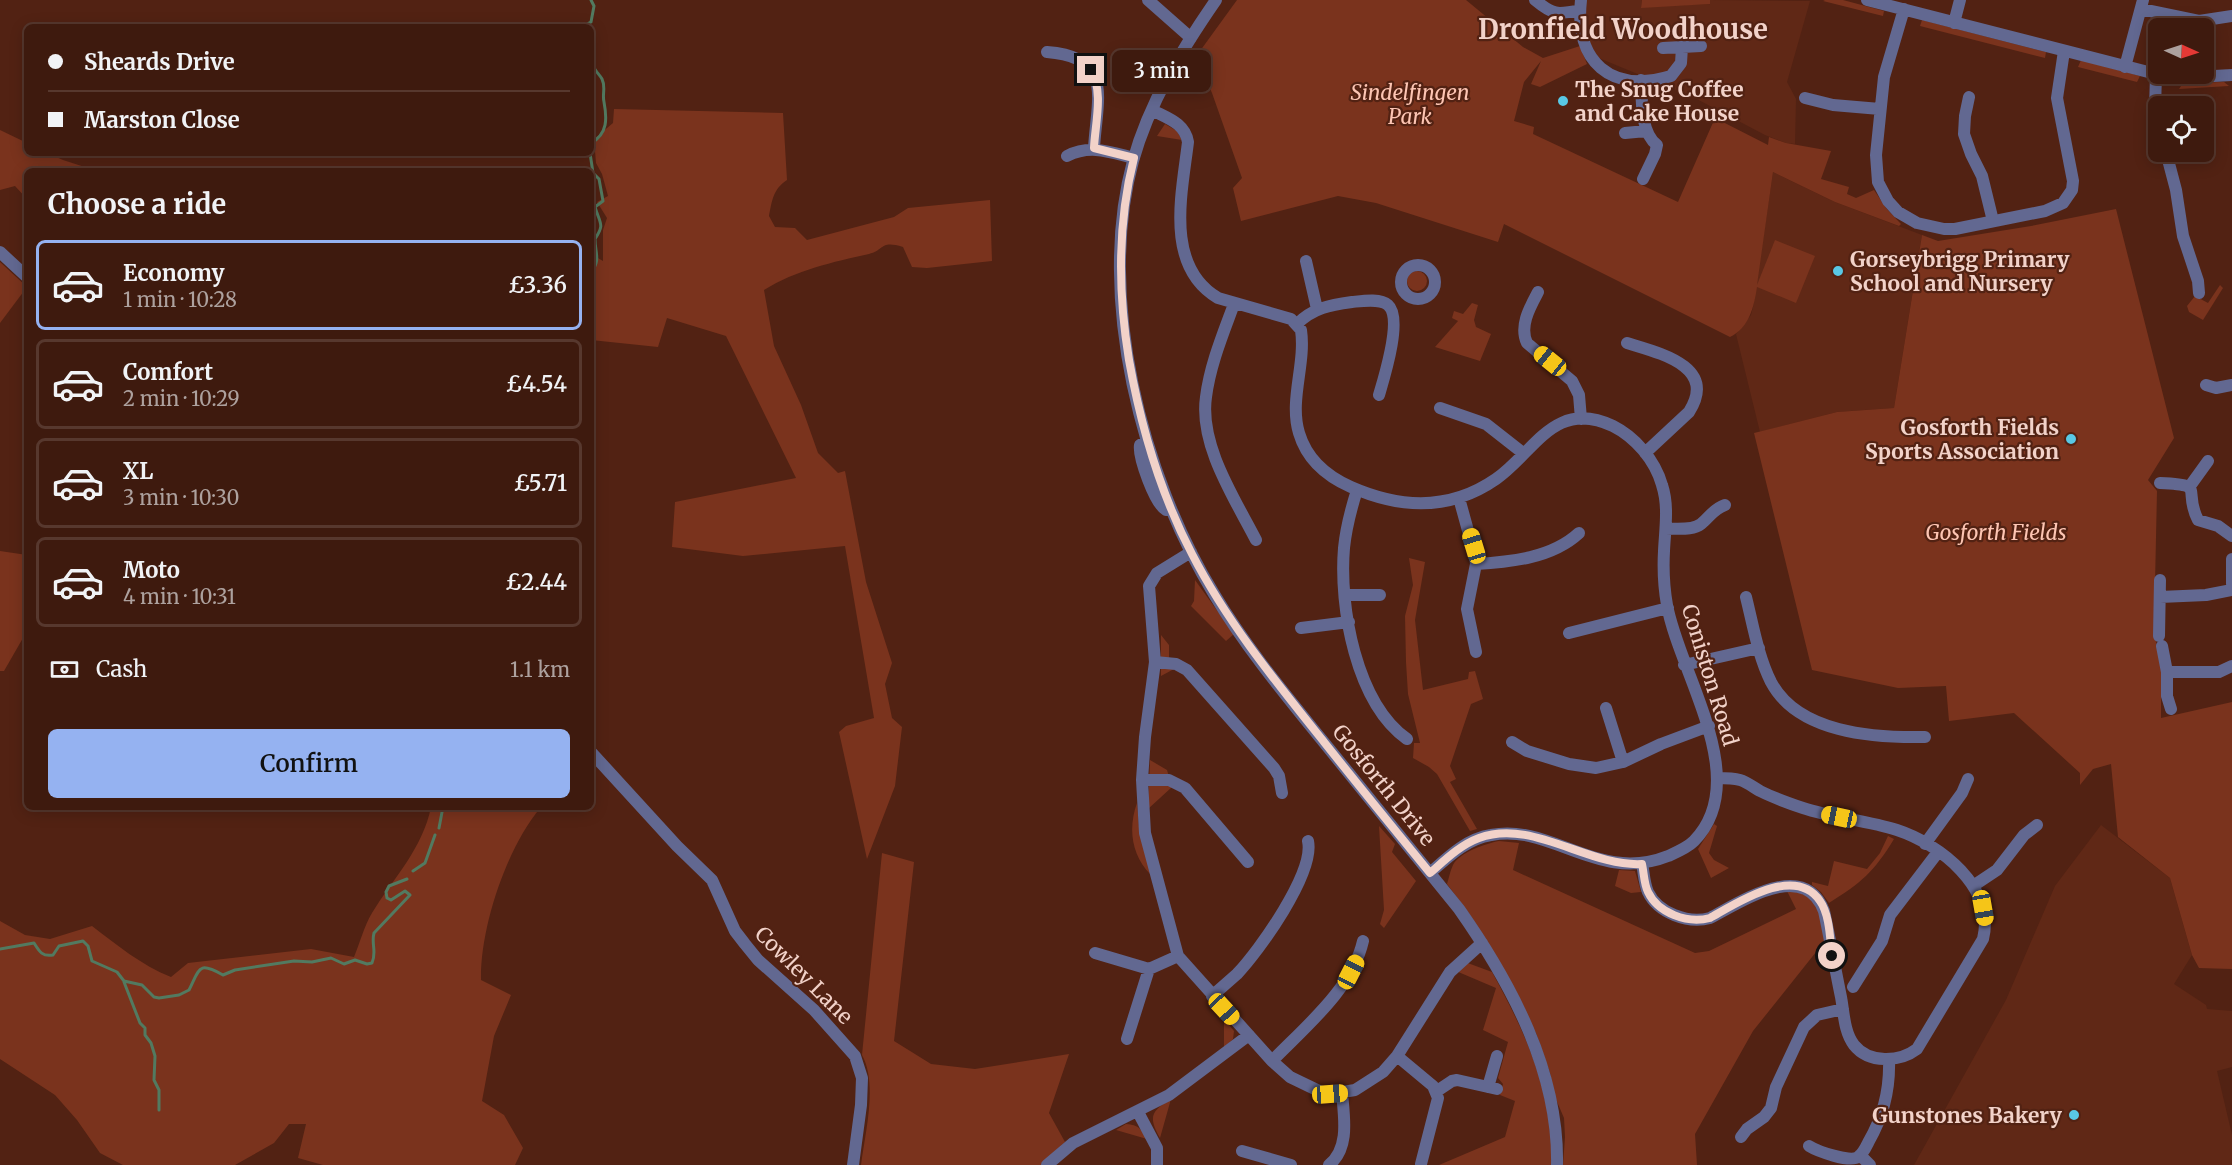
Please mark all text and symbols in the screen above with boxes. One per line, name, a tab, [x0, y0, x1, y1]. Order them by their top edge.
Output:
district label: Dronfield Woodhouse	[1478, 12, 1768, 46]
north arrow	[2148, 18, 2214, 84]
map controls	[2148, 18, 2214, 162]
text: Sheards Drive	[84, 48, 235, 76]
callout: 3 min	[1112, 49, 1211, 91]
route end	[1077, 56, 1104, 83]
text: 3 min	[1133, 58, 1190, 83]
place label: The Snug Coffee and Cake House	[1575, 76, 1744, 127]
park label: Sindelfingen Park	[1351, 79, 1469, 130]
marker: The Snug Coffee and Cake House	[1556, 94, 1570, 108]
button: locate	[2148, 96, 2214, 162]
text: Marston Close	[84, 106, 240, 134]
text: Choose a ride	[48, 187, 226, 221]
place label: Gorseybrigg Primary School and Nursery	[1850, 246, 2070, 297]
icon: car	[51, 258, 105, 312]
text: Economy	[123, 259, 224, 287]
marker: Gorseybrigg Primary School and Nursery	[1831, 264, 1845, 278]
text: £3.36	[508, 271, 567, 299]
text: 1 min · 10:28	[123, 287, 237, 312]
car	[1530, 343, 1570, 379]
icon: car	[51, 357, 105, 411]
text: Comfort	[123, 358, 213, 386]
text: £4.54	[506, 370, 567, 398]
text: 2 min · 10:29	[123, 386, 240, 411]
place label: Gosforth Fields Sports Association	[1865, 414, 2059, 465]
marker: Gosforth Fields Sports Association	[2064, 432, 2078, 446]
icon: car	[51, 456, 105, 510]
text: XL	[123, 457, 153, 485]
text: £5.71	[514, 469, 567, 497]
text: 3 min · 10:30	[123, 485, 240, 510]
park label: Gosforth Fields	[1925, 519, 2067, 546]
car	[1460, 526, 1488, 566]
icon: car	[51, 555, 105, 609]
text: Moto	[123, 556, 180, 584]
text: £2.44	[505, 568, 567, 596]
text: 4 min · 10:31	[123, 584, 236, 609]
street label: Coniston Road	[1676, 601, 1744, 749]
icon: cash	[48, 653, 81, 686]
text: Cash	[96, 655, 147, 683]
text: 1.1 km	[510, 657, 570, 682]
street label: Gosforth Drive	[1327, 719, 1441, 851]
button: Confirm	[48, 729, 570, 798]
car	[1820, 804, 1858, 830]
car	[1971, 889, 1995, 927]
street label: Cowley Lane	[749, 920, 859, 1030]
route start	[1818, 942, 1845, 969]
car	[1335, 952, 1367, 992]
car	[1205, 990, 1243, 1028]
car	[1311, 1084, 1349, 1104]
place label: Gunstones Bakery	[1872, 1102, 2063, 1129]
marker: Gunstones Bakery	[2067, 1108, 2081, 1122]

